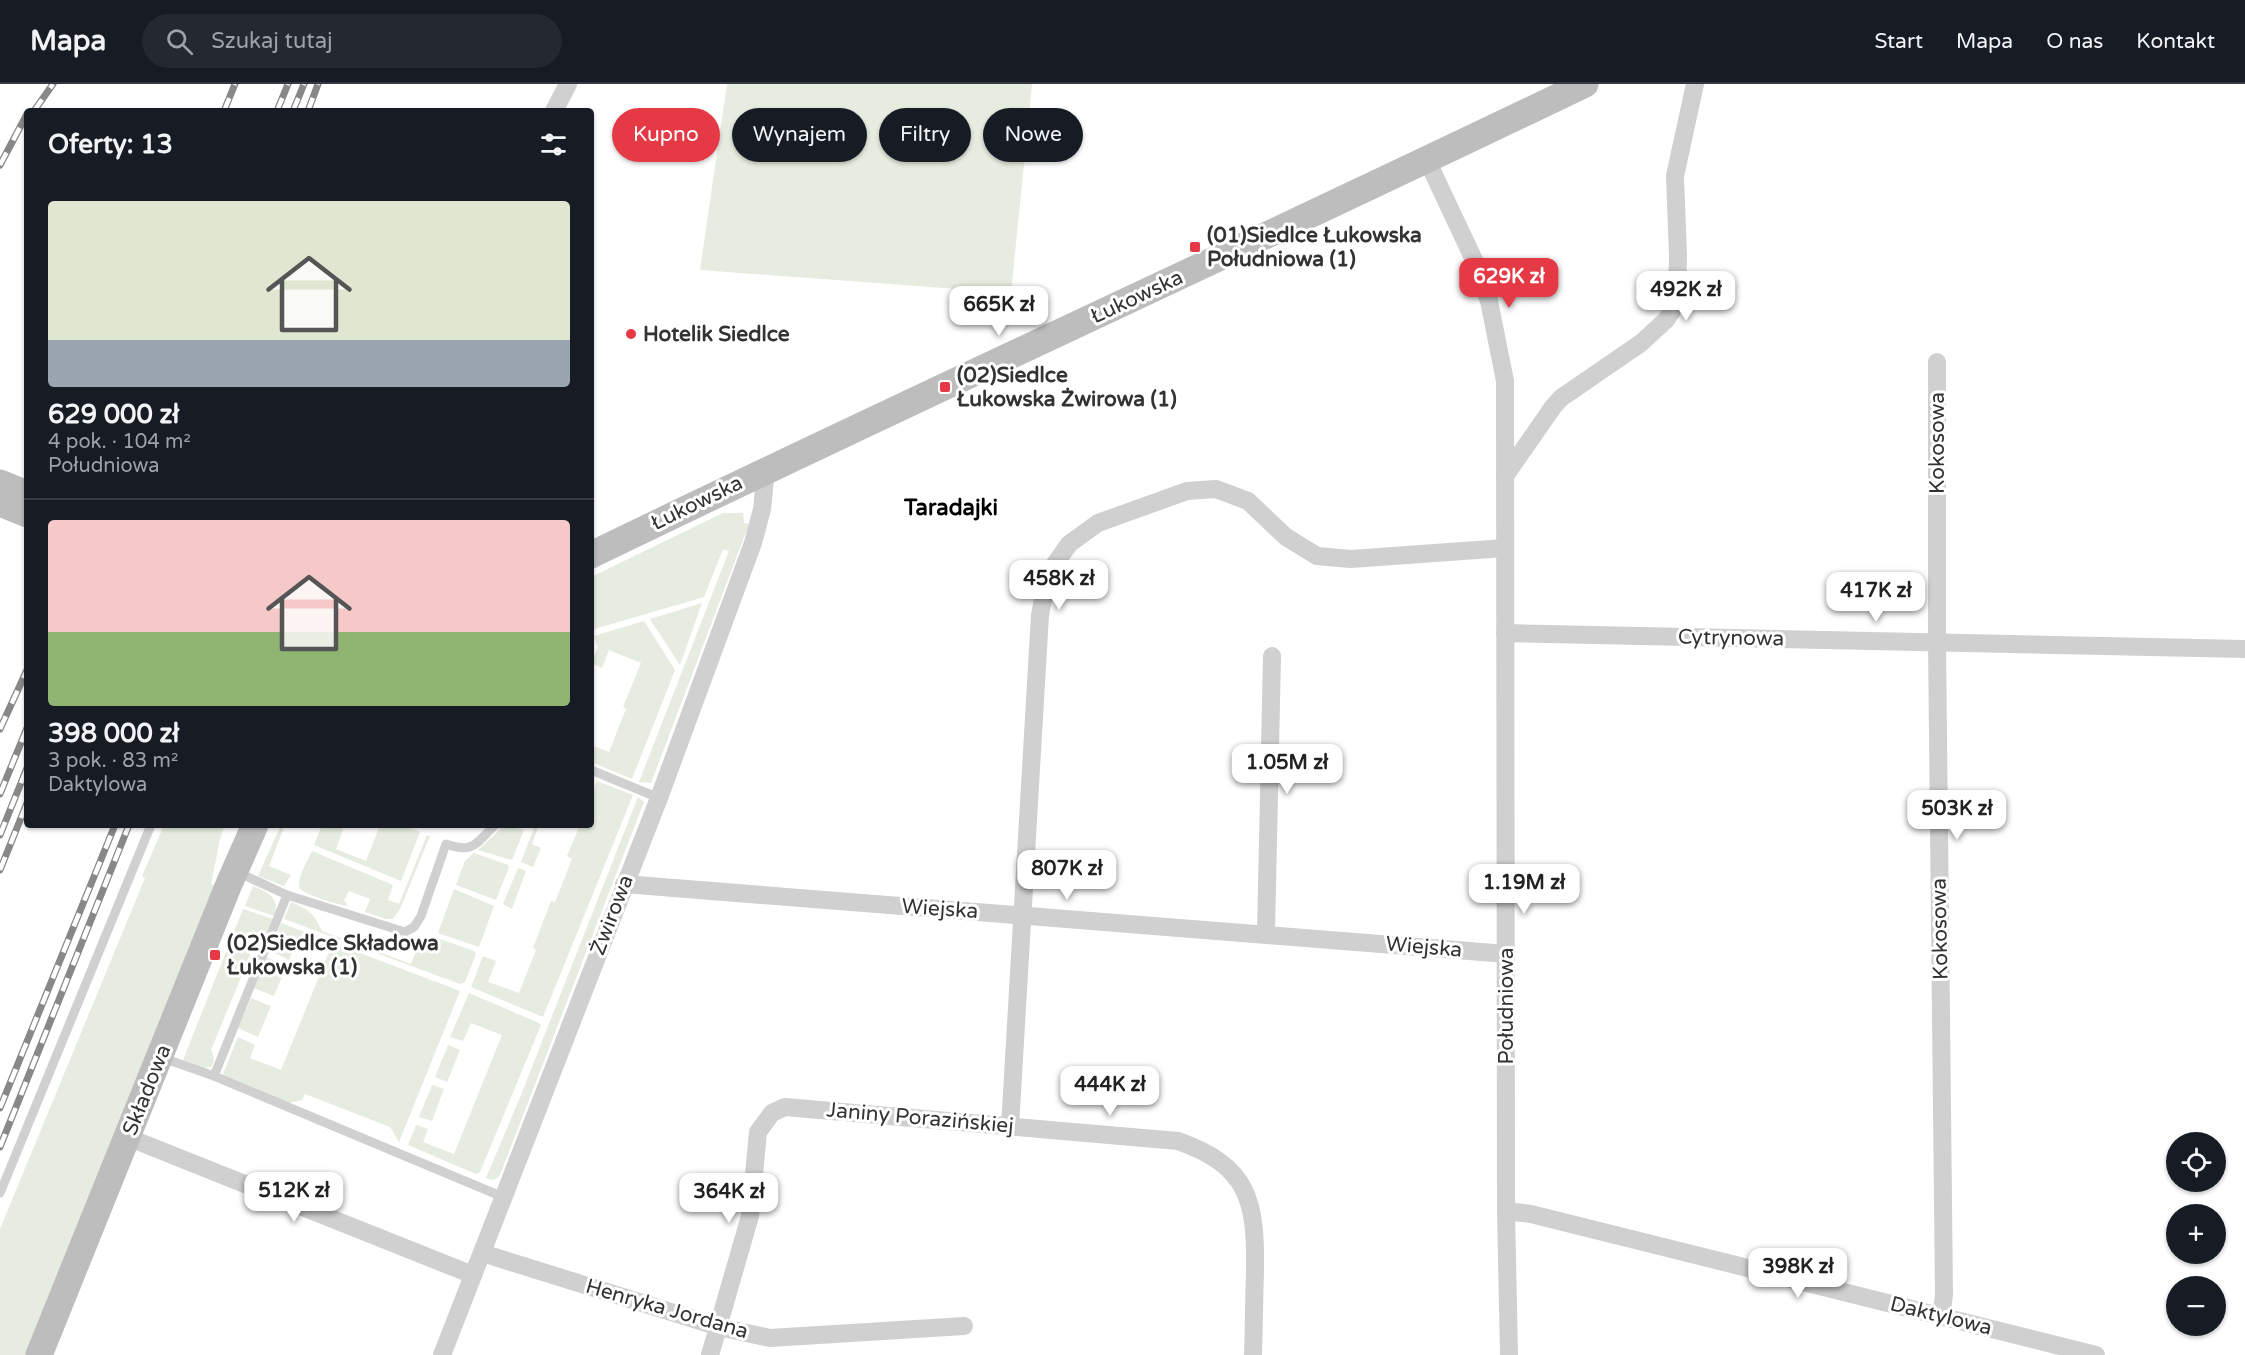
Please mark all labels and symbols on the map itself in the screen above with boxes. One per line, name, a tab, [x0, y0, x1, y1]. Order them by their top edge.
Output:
place label: (01)Siedlce Łukowska Południowa (1)	[1207, 223, 1422, 272]
marker: (01)Siedlce Łukowska Południowa (1)	[1188, 240, 1202, 254]
pin: 629K zł	[1454, 258, 1564, 309]
street label: Łukowska	[1087, 265, 1187, 329]
pin: 492K zł	[1631, 271, 1741, 322]
pin: 665K zł	[944, 286, 1054, 337]
place label: Hotelik Siedlce	[643, 322, 790, 347]
marker: Hotelik Siedlce	[624, 327, 638, 341]
place label: (02)Siedlce Łukowska Żwirowa (1)	[957, 363, 1177, 412]
marker: (02)Siedlce Łukowska Żwirowa (1)	[938, 380, 952, 394]
street label: Kokosowa	[1925, 392, 1950, 494]
street label: Łukowska	[647, 470, 747, 536]
district label: Taradajki	[903, 495, 998, 521]
pin: 458K zł	[1004, 560, 1114, 611]
pin: 417K zł	[1821, 572, 1931, 623]
street label: Cytrynowa	[1678, 625, 1784, 651]
pin: 1.05M zł	[1225, 744, 1349, 795]
pin: 503K zł	[1902, 790, 2012, 841]
pin: 807K zł	[1012, 850, 1122, 901]
pin: 1.19M zł	[1462, 864, 1586, 915]
street label: Żwirowa	[585, 871, 639, 959]
street label: Kokosowa	[1927, 878, 1953, 980]
street label: Wiejska	[901, 894, 979, 924]
place label: (02)Siedlce Składowa Łukowska (1)	[227, 931, 439, 980]
street label: Wiejska	[1385, 931, 1463, 963]
street label: Południowa	[1494, 947, 1519, 1065]
marker: (02)Siedlce Składowa Łukowska (1)	[208, 948, 222, 962]
street label: Składowa	[117, 1041, 177, 1139]
pin: 444K zł	[1055, 1066, 1165, 1117]
street label: Janiny Porazińskiej	[825, 1097, 1015, 1139]
pin: 512K zł	[239, 1172, 349, 1223]
pin: 364K zł	[674, 1173, 784, 1224]
pin: 398K zł	[1743, 1248, 1853, 1299]
street label: Henryka Jordana	[583, 1274, 751, 1344]
street label: Daktylowa	[1887, 1291, 1995, 1341]

